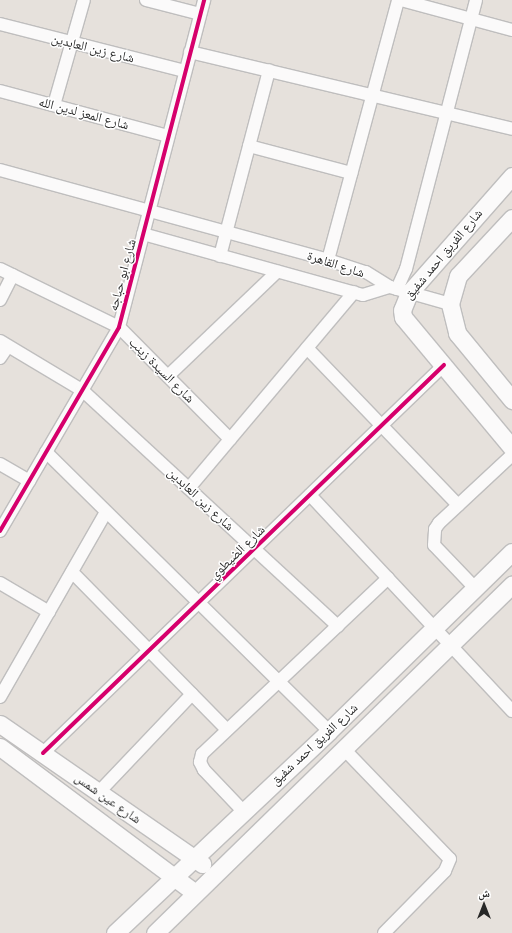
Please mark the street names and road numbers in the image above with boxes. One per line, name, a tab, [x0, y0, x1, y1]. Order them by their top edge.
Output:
street label: شارع زين العابدين	[50, 30, 136, 66]
street label: شارع المعز لدين الله	[37, 93, 131, 133]
street label: شارع الفريق احمد شفيق	[401, 206, 485, 302]
street label: شارع ابو حباجه	[105, 237, 139, 313]
street label: شارع القاهرة	[305, 247, 367, 281]
street label: شارع السيدة زينب	[126, 334, 198, 406]
street label: شارع زين العابدين	[165, 464, 237, 534]
street label: شارع الضيطوي	[206, 522, 268, 582]
street label: شارع الفريق احمد شفيق	[267, 700, 361, 788]
street label: شارع عين شمس	[72, 769, 144, 827]

